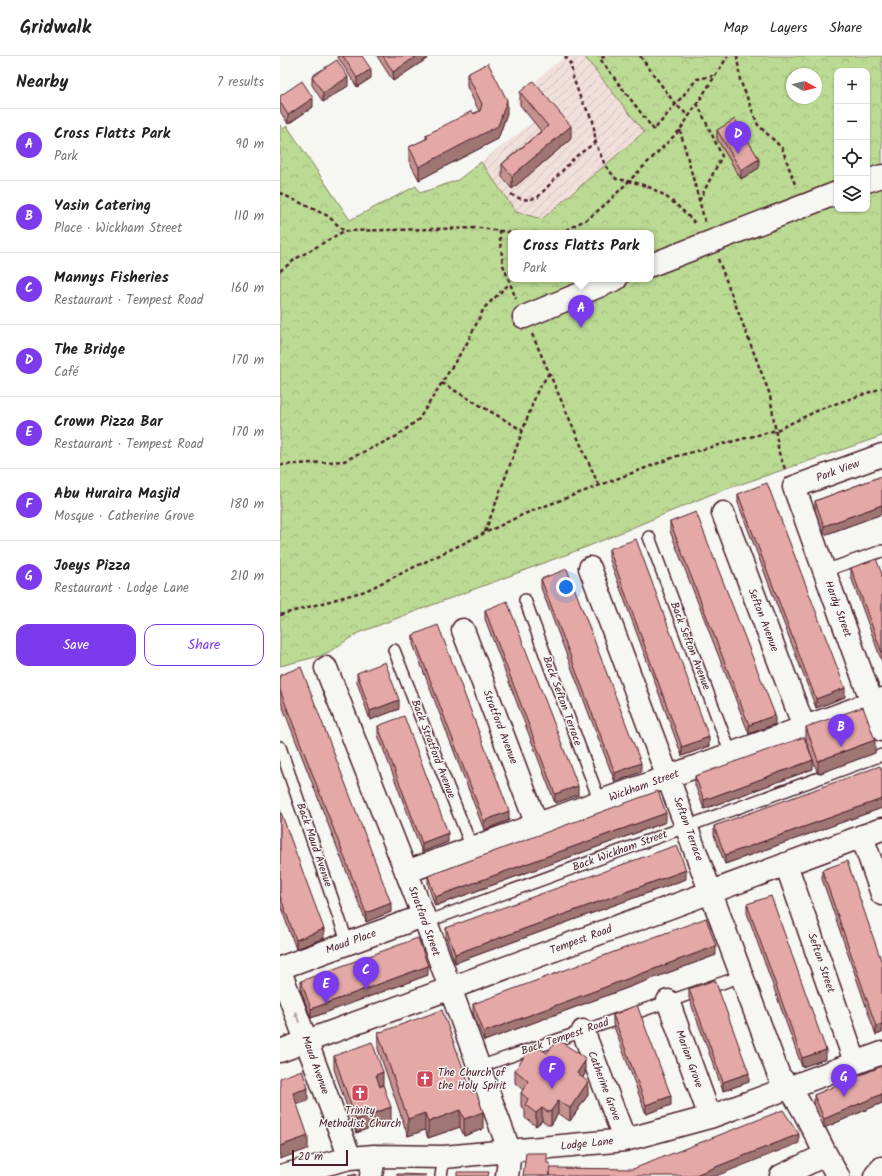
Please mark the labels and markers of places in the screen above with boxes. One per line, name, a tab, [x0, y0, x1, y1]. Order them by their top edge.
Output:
pin: D	[725, 121, 751, 154]
pin: A	[568, 295, 594, 328]
pin: B	[828, 714, 854, 747]
pin: C	[353, 957, 379, 990]
pin: E	[313, 971, 339, 1004]
pin: F	[539, 1056, 565, 1089]
place label: The Church of the Holy Spirit	[438, 1064, 507, 1095]
pin: G	[831, 1064, 857, 1097]
church icon: The Church of the Holy Spirit	[415, 1069, 435, 1089]
church icon: Trinity Methodist Church	[350, 1083, 370, 1103]
place label: Trinity Methodist Church	[319, 1102, 401, 1133]

